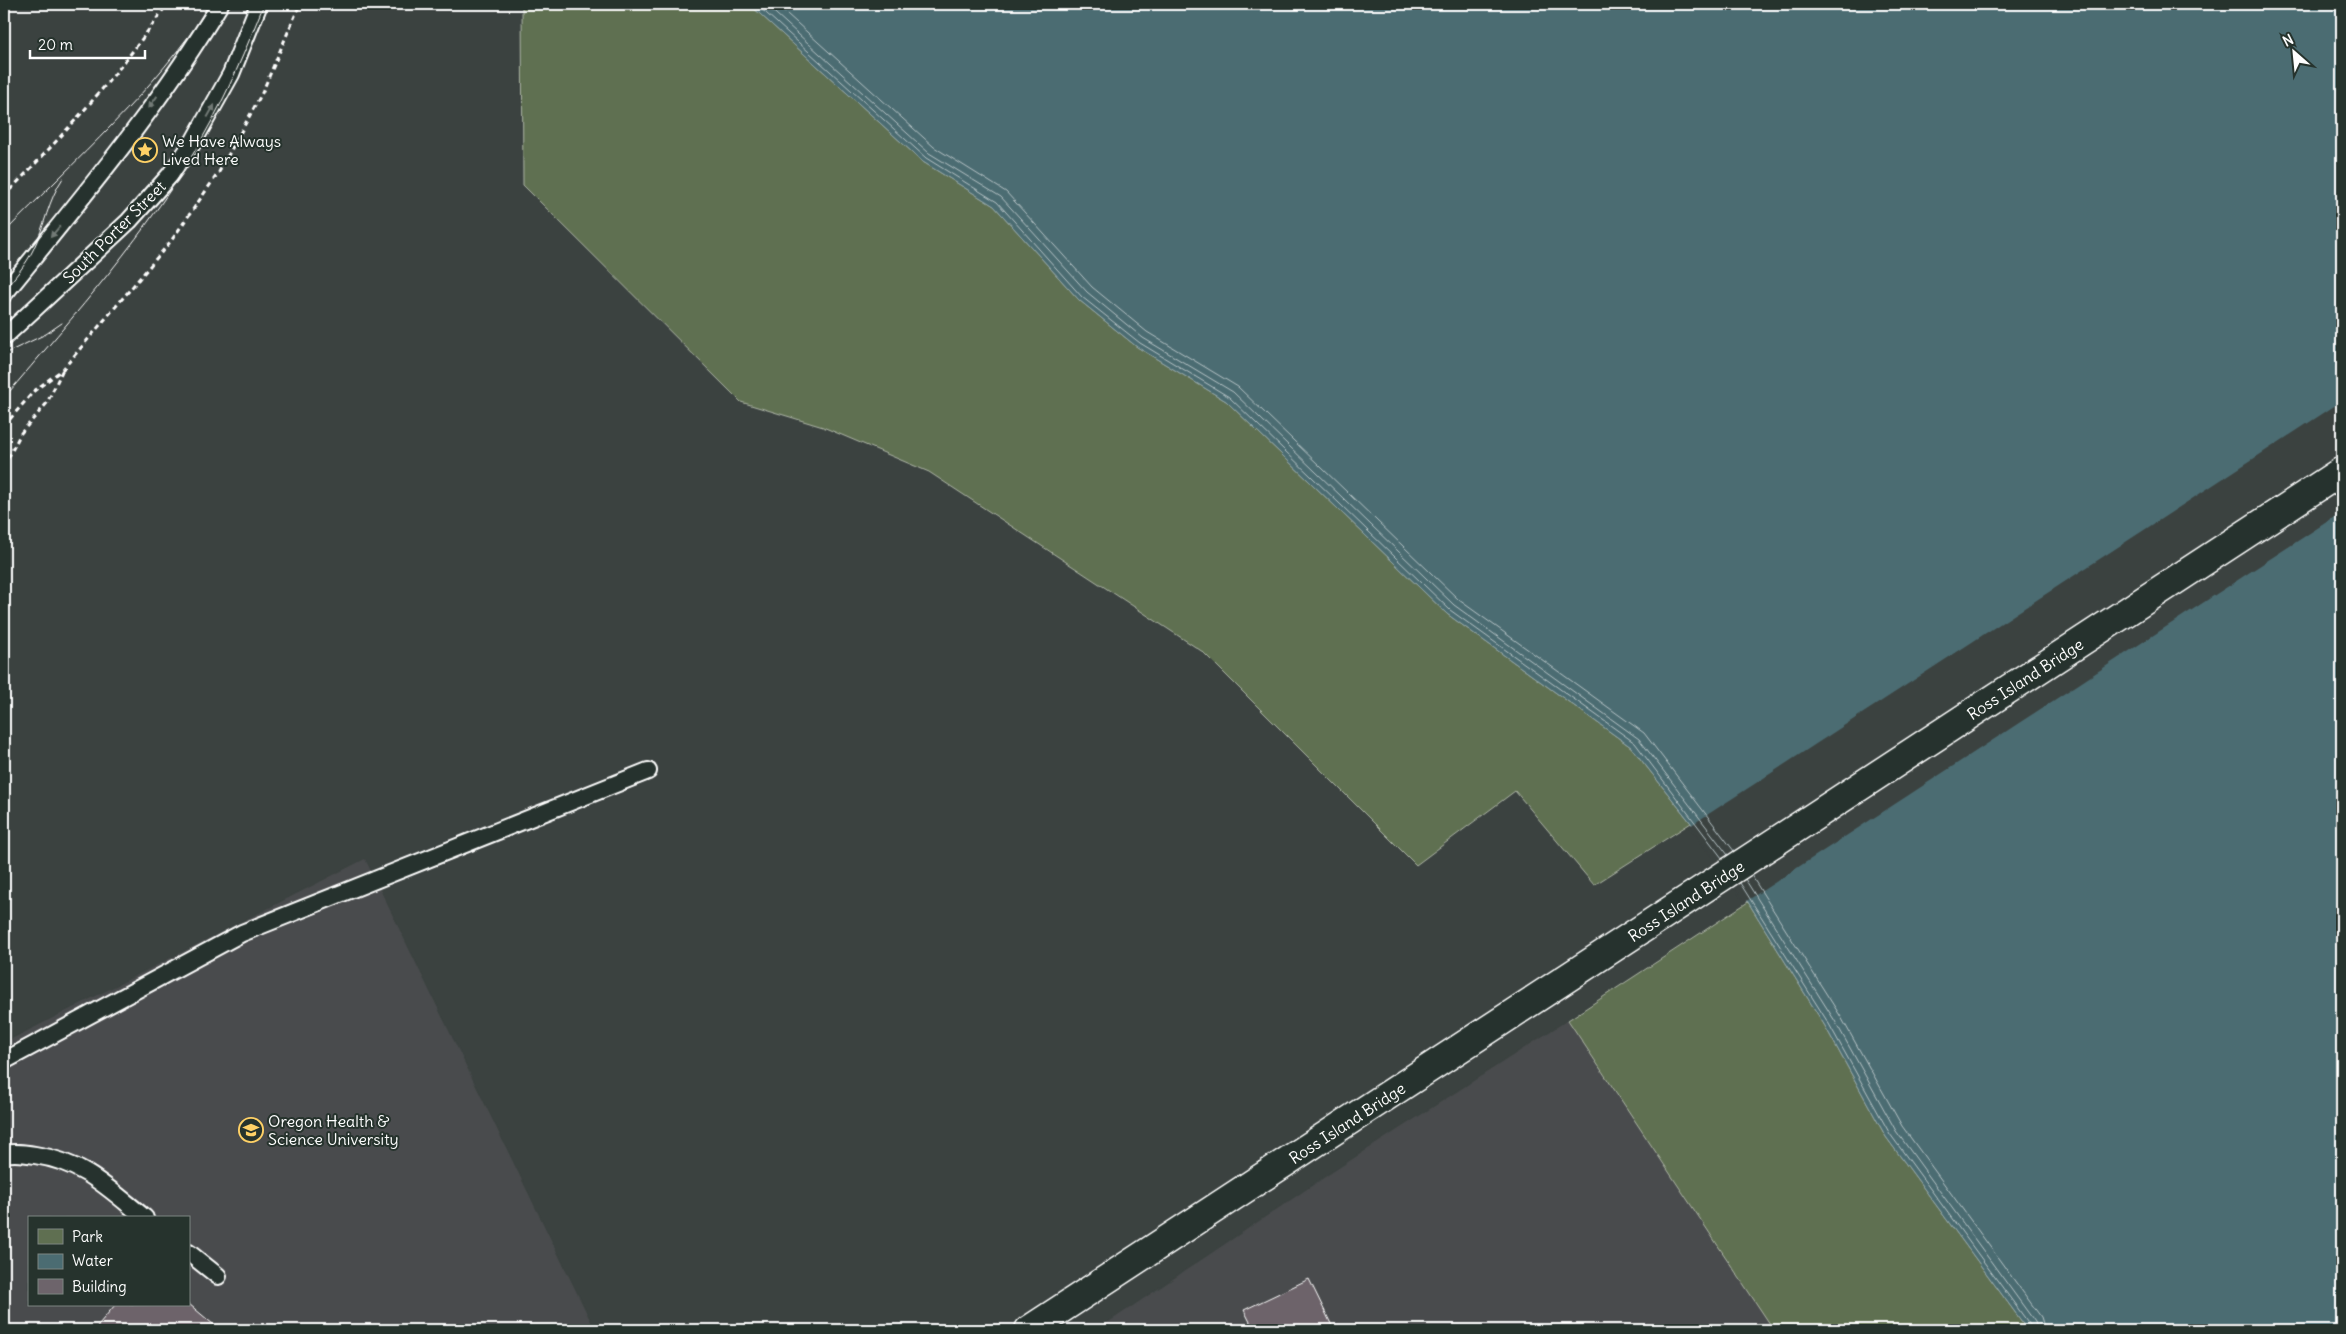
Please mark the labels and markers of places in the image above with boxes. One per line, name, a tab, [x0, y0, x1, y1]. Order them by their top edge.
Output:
place label: We Have Always Lived Here	[162, 131, 281, 169]
place icon: We Have Always Lived Here	[132, 137, 158, 163]
place label: Oregon Health & Science University	[268, 1111, 399, 1149]
school or university icon: Oregon Health & Science University	[238, 1117, 264, 1143]

